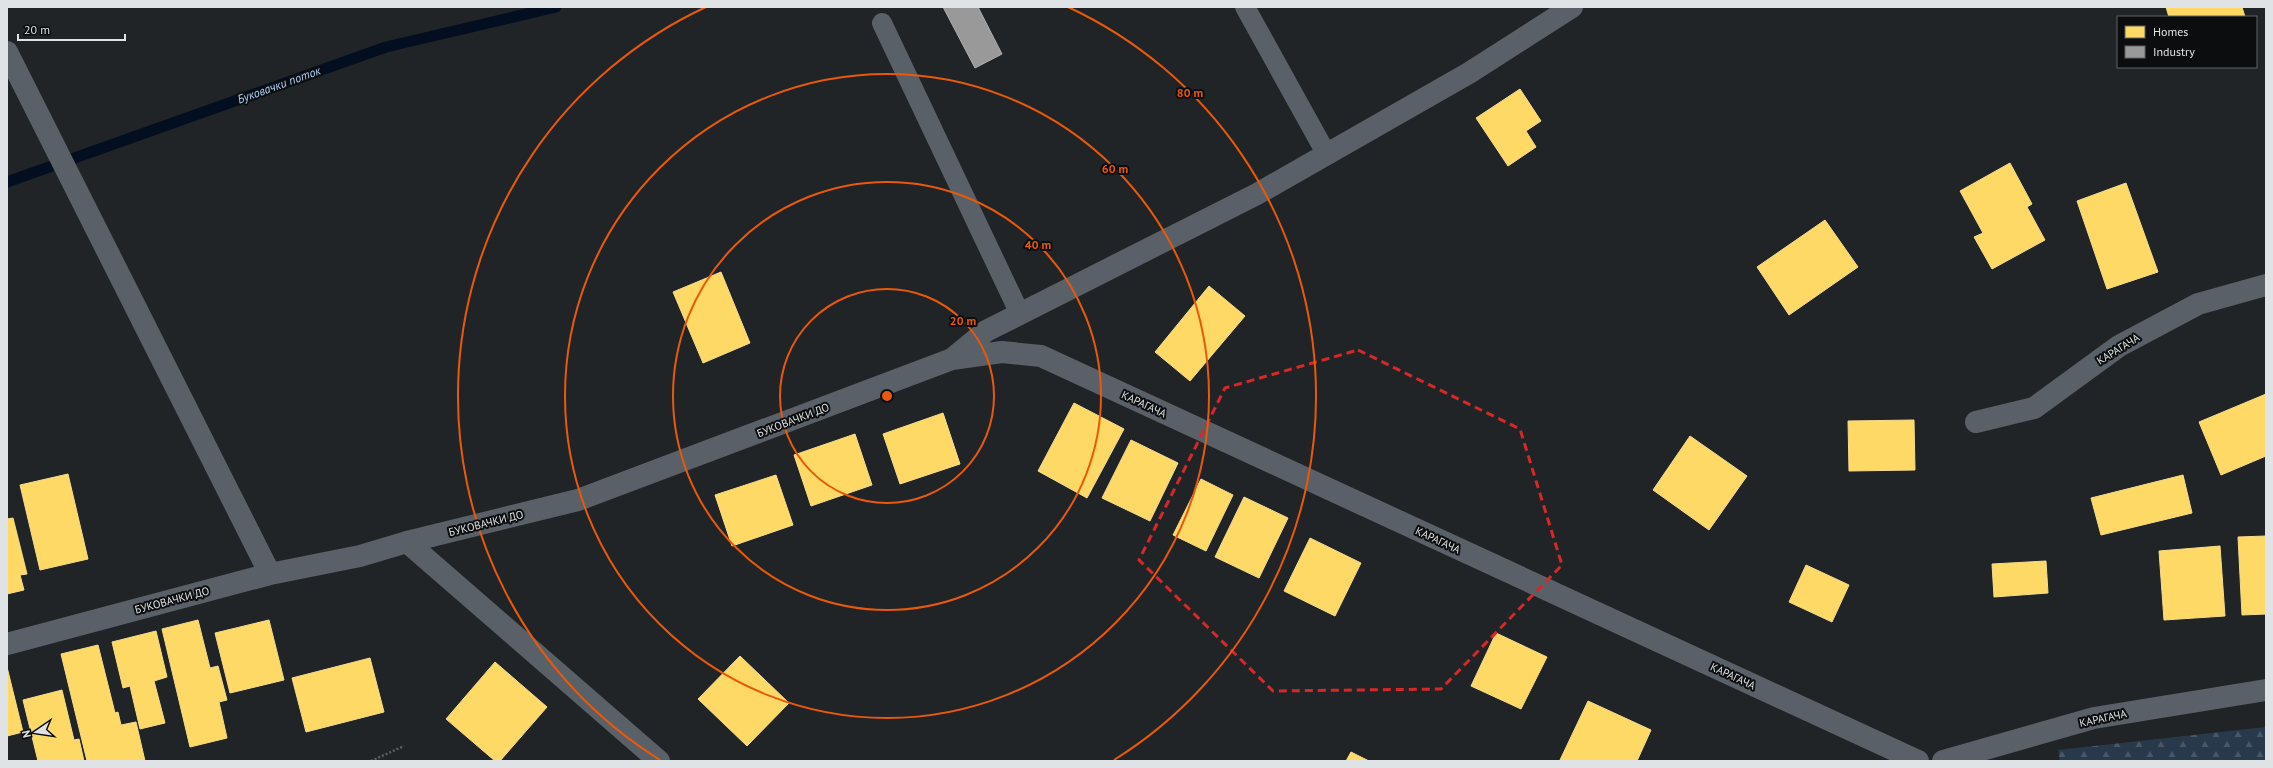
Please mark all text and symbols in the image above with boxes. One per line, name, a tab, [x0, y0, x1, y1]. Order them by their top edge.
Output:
scale bar	[18, 16, 125, 42]
legend	[2117, 16, 2257, 68]
text: 20 m	[24, 22, 50, 37]
text: Homes	[2153, 24, 2188, 39]
text: Industry	[2153, 44, 2195, 59]
water label: Буковачки поток	[235, 62, 323, 107]
text: 80 m	[1177, 85, 1203, 100]
text: 60 m	[1102, 161, 1128, 176]
text: 40 m	[1025, 237, 1051, 252]
text: 20 m	[950, 313, 976, 328]
street label: КАРАГАЧА	[2094, 330, 2143, 368]
street label: КАРАГАЧА	[1119, 388, 1169, 421]
centre of rings	[880, 389, 894, 403]
street label: БУКОВАЧКИ ДО	[755, 400, 831, 440]
street label: БУКОВАЧКИ ДО	[447, 507, 525, 539]
street label: КАРАГАЧА	[1413, 524, 1463, 557]
street label: БУКОВАЧКИ ДО	[133, 583, 211, 617]
street label: КАРАГАЧА	[1708, 660, 1758, 693]
street label: КАРАГАЧА	[2078, 706, 2128, 730]
north arrow	[16, 712, 56, 752]
text: N	[19, 729, 34, 739]

